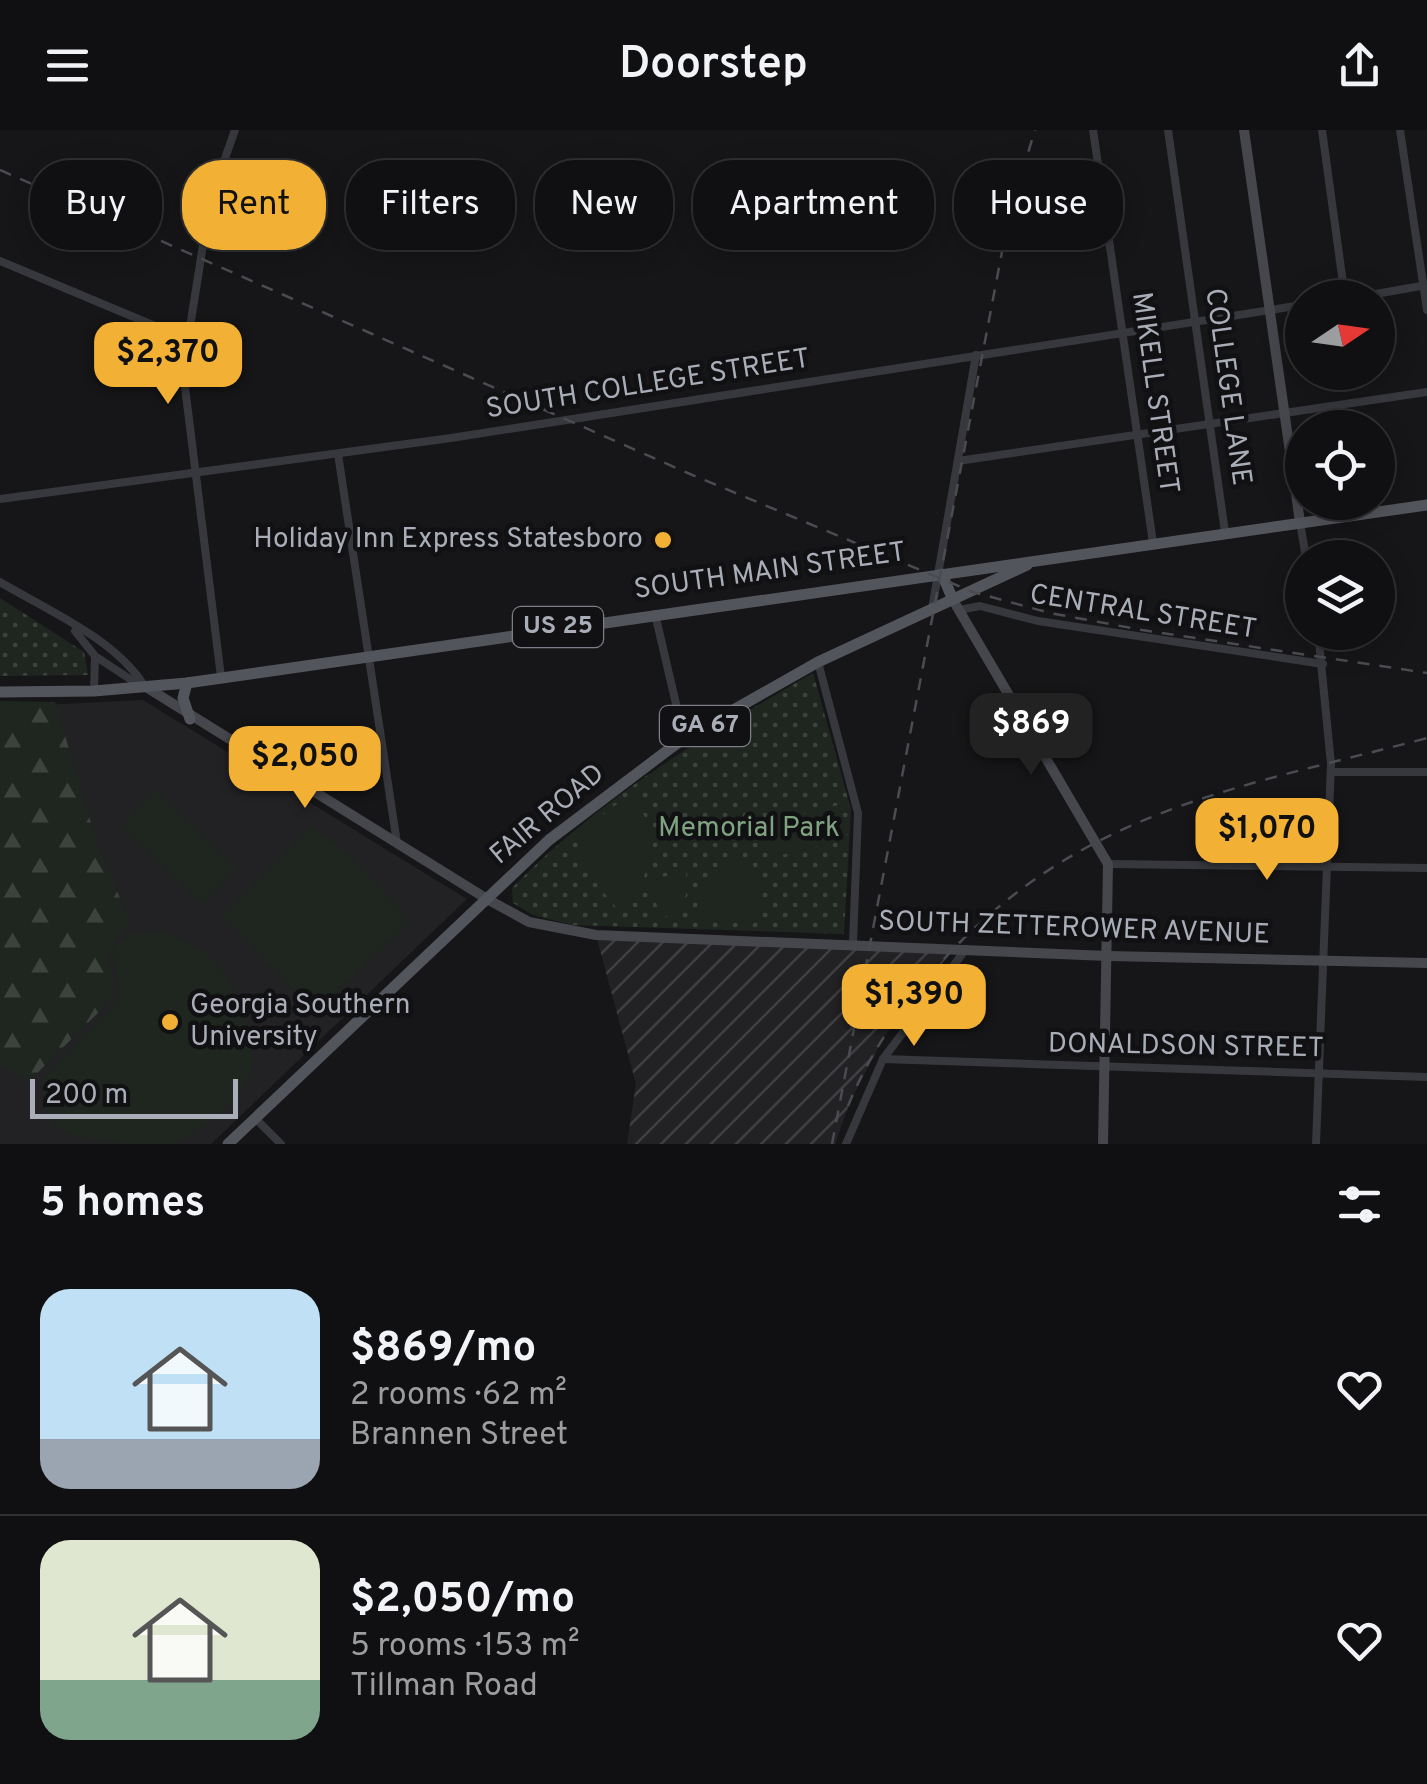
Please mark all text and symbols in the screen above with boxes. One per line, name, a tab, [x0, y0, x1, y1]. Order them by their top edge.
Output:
text: Doorstep	[619, 37, 808, 94]
icon: menu	[40, 38, 95, 93]
icon: share	[1332, 38, 1387, 93]
chip: Buy	[30, 160, 162, 250]
chip: Rent	[182, 160, 326, 250]
chip: Filters	[346, 160, 515, 250]
chip: New	[535, 160, 673, 250]
chip: Apartment	[693, 160, 934, 250]
chip: House	[954, 160, 1123, 250]
north arrow	[1285, 280, 1395, 390]
map controls	[1285, 280, 1395, 650]
street label: COLLEGE LANE	[1195, 286, 1259, 488]
street label: MIKELL STREET	[1122, 290, 1186, 496]
pin: $2,370	[87, 322, 249, 407]
text: $2,370	[116, 334, 220, 374]
street label: SOUTH COLLEGE STREET	[483, 342, 813, 428]
button: locate	[1285, 410, 1395, 520]
place label: Holiday Inn Express Statesboro	[253, 522, 643, 558]
marker: Holiday Inn Express Statesboro	[652, 529, 674, 551]
street label: SOUTH MAIN STREET	[632, 535, 908, 609]
button: layers	[1285, 540, 1395, 650]
street label: CENTRAL STREET	[1027, 577, 1259, 649]
road number: US 25	[513, 607, 603, 647]
pin: $869	[972, 693, 1090, 778]
text: $869	[992, 705, 1070, 745]
road number: GA 67	[660, 706, 750, 746]
pin: $2,050	[224, 726, 386, 811]
text: $2,050	[251, 738, 359, 778]
street label: FAIR ROAD	[483, 757, 613, 873]
pin: $1,070	[1186, 798, 1348, 883]
text: $1,070	[1217, 810, 1317, 850]
park label: Memorial Park	[658, 811, 840, 847]
street label: SOUTH ZETTEROWER AVENUE	[877, 904, 1271, 954]
pin: $1,390	[833, 964, 995, 1049]
text: $1,390	[864, 976, 964, 1016]
place label: Georgia Southern University	[190, 988, 410, 1056]
marker: Georgia Southern University	[159, 1011, 181, 1033]
street label: DONALDSON STREET	[1048, 1027, 1324, 1067]
scale bar	[30, 1074, 238, 1118]
text: 200 m	[45, 1078, 128, 1114]
icon: filters	[1332, 1177, 1387, 1232]
text: 5 homes	[40, 1178, 205, 1231]
text: $869/mo	[350, 1323, 536, 1376]
icon: home	[120, 1329, 240, 1449]
icon: heart	[1332, 1362, 1387, 1417]
text: 2 rooms · 62 m²	[350, 1376, 567, 1416]
text: Brannen Street	[350, 1416, 568, 1456]
text: $2,050/mo	[350, 1574, 575, 1627]
icon: home	[120, 1580, 240, 1700]
icon: heart	[1332, 1613, 1387, 1668]
text: 5 rooms · 153 m²	[350, 1627, 580, 1667]
text: Tillman Road	[350, 1667, 538, 1707]

